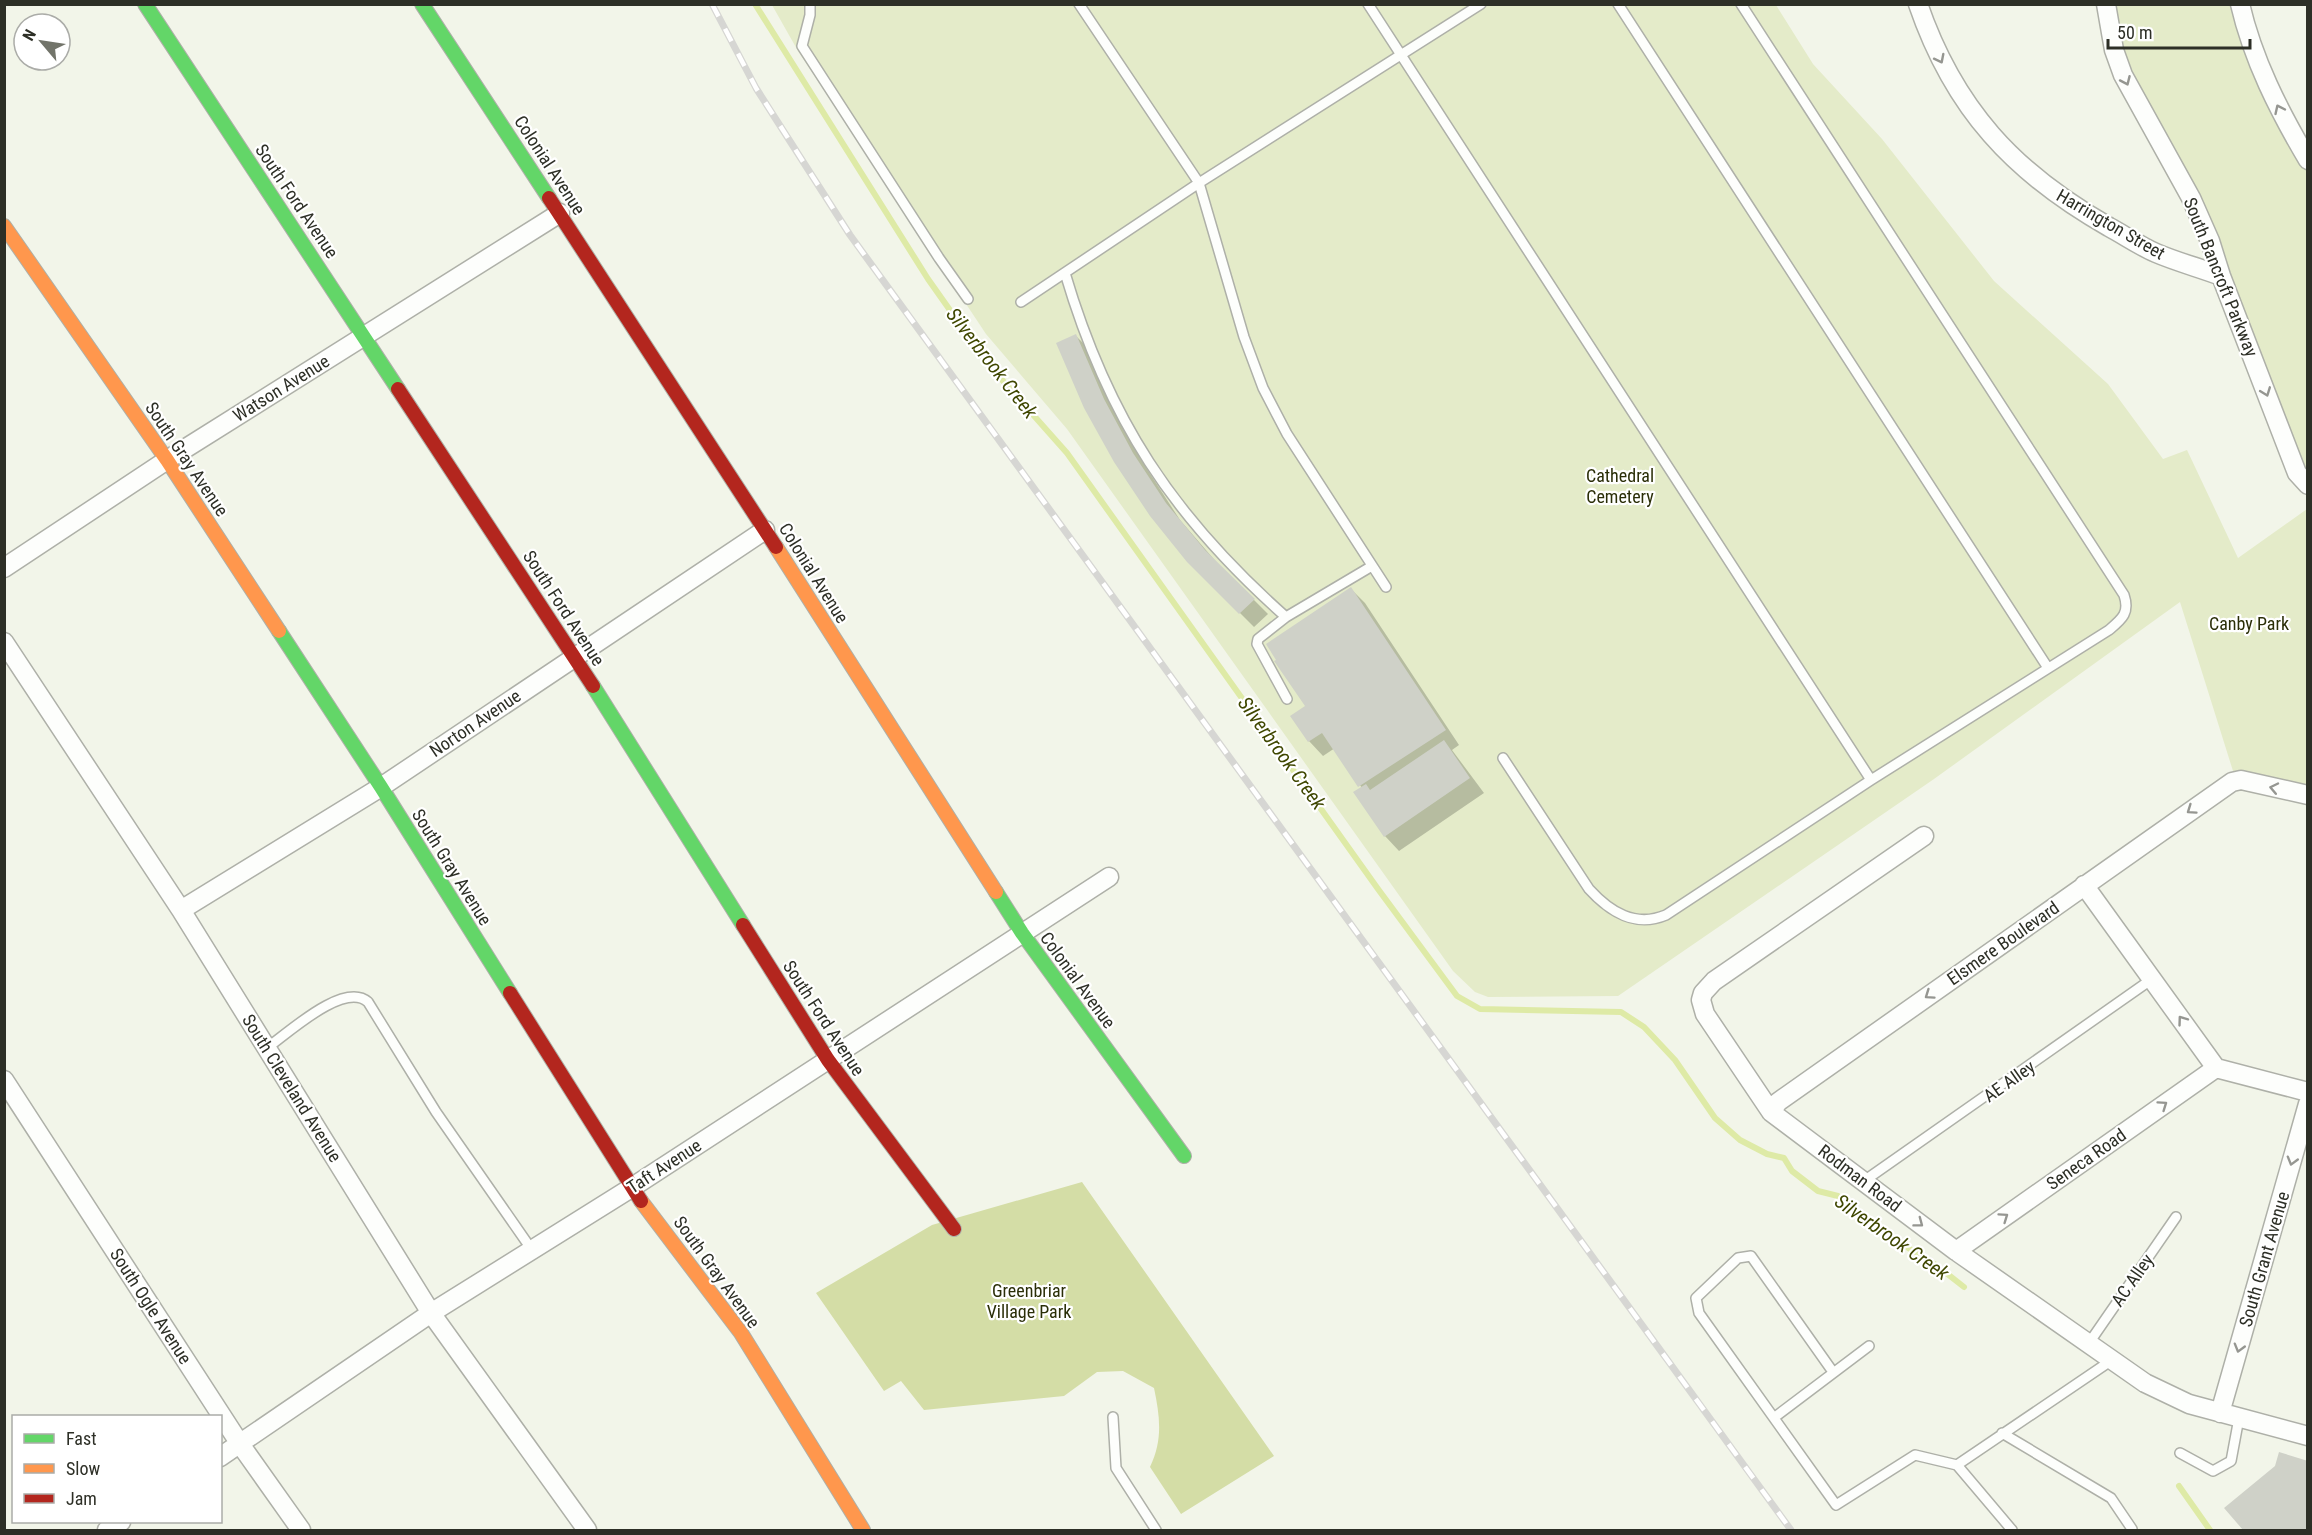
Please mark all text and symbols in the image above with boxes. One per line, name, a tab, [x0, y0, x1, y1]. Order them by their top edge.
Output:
north arrow	[12, 12, 72, 72]
scale bar	[2108, 12, 2250, 50]
text: 50 m	[2117, 22, 2152, 43]
text: N	[19, 26, 40, 44]
one-way arrow	[1933, 52, 1945, 63]
one-way arrow	[2119, 75, 2131, 86]
one-way arrow	[2275, 105, 2287, 116]
street label: Colonial Avenue	[510, 111, 590, 219]
street label: South Ford Avenue	[251, 140, 343, 262]
street label: Harrington Street	[2053, 184, 2169, 264]
street label: South Bancroft Parkway	[2179, 194, 2263, 360]
water label: Silverbrook Creek	[941, 303, 1043, 424]
street label: Watson Avenue	[229, 350, 333, 426]
one-way arrow	[2259, 386, 2271, 397]
street label: South Gray Avenue	[141, 398, 233, 520]
park label: Cathedral Cemetery	[1586, 465, 1654, 507]
street label: Colonial Avenue	[775, 519, 853, 627]
street label: South Ford Avenue	[519, 547, 609, 669]
park label: Canby Park	[2209, 613, 2289, 634]
street label: Norton Avenue	[426, 685, 524, 761]
water label: Silverbrook Creek	[1233, 692, 1332, 815]
one-way arrow	[2269, 782, 2279, 795]
one-way arrow	[2187, 803, 2198, 814]
street label: South Gray Avenue	[408, 805, 496, 929]
street label: Elsmere Boulevard	[1943, 897, 2063, 989]
street label: Colonial Avenue	[1036, 928, 1120, 1032]
street label: South Ford Avenue	[779, 957, 869, 1079]
one-way arrow	[1925, 988, 1936, 999]
street label: South Cleveland Avenue	[238, 1010, 346, 1166]
one-way arrow	[2178, 1016, 2189, 1027]
street label: AE Alley	[1979, 1056, 2039, 1106]
one-way arrow	[2157, 1101, 2168, 1112]
street label: Seneca Road	[2042, 1124, 2130, 1194]
street label: Taft Avenue	[623, 1134, 705, 1198]
street label: Rodman Road	[1814, 1140, 1906, 1216]
one-way arrow	[2286, 1155, 2299, 1165]
water label: Silverbrook Creek	[1830, 1189, 1955, 1286]
street label: South Grant Avenue	[2235, 1189, 2293, 1329]
street label: South Gray Avenue	[669, 1212, 765, 1332]
one-way arrow	[1997, 1214, 2008, 1225]
one-way arrow	[1912, 1215, 1923, 1226]
street label: South Ogle Avenue	[106, 1244, 196, 1368]
street label: AC Alley	[2106, 1249, 2158, 1310]
park label: Greenbriar Village Park	[987, 1280, 1071, 1322]
one-way arrow	[2233, 1343, 2246, 1353]
legend	[12, 1415, 222, 1523]
text: Fast	[66, 1428, 97, 1449]
text: Slow	[66, 1458, 101, 1479]
text: Jam	[66, 1488, 97, 1509]

